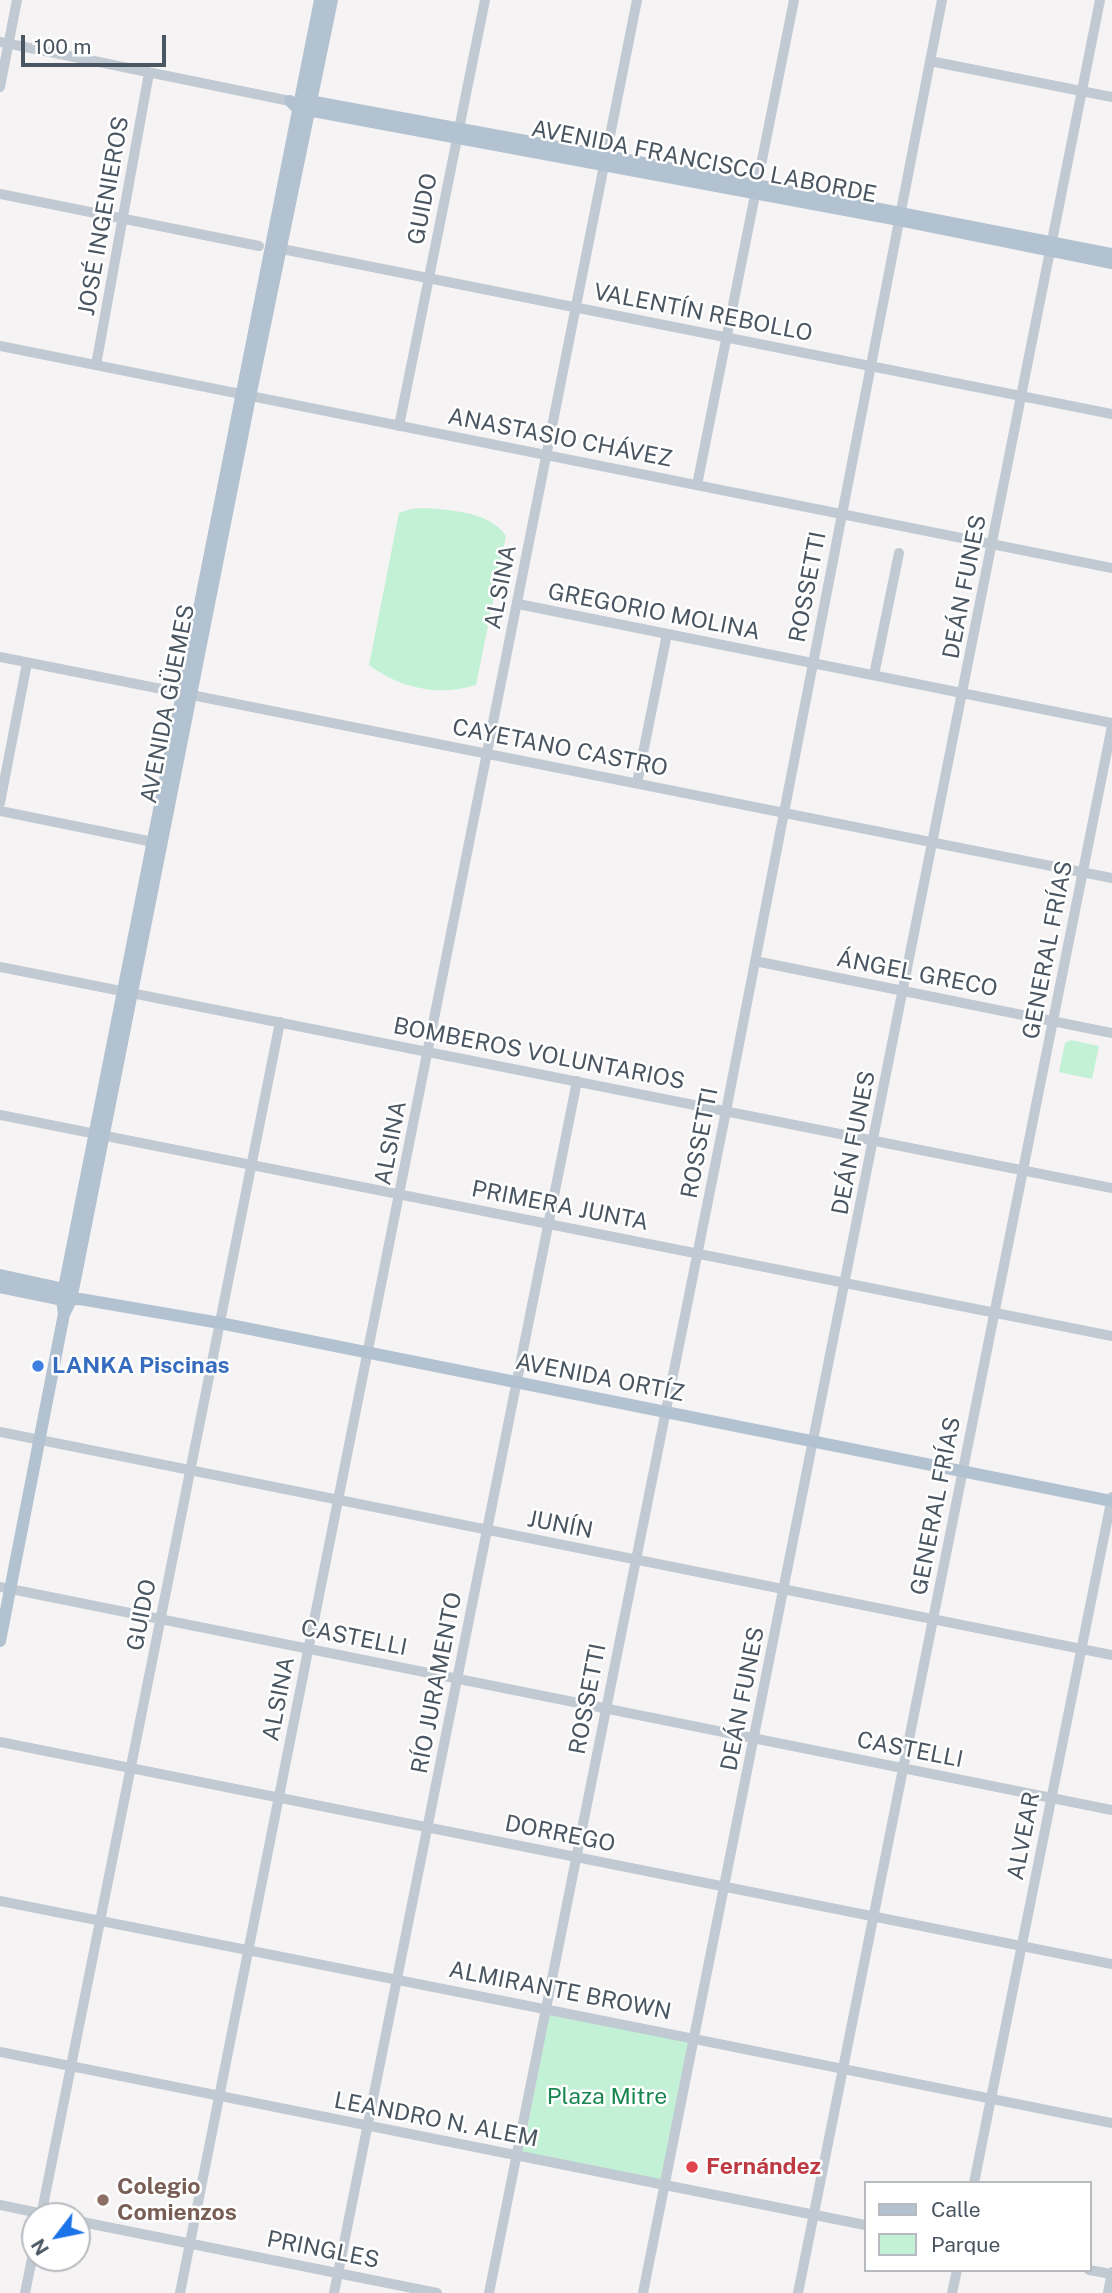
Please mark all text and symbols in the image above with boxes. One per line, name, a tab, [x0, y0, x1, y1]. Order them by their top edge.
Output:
scale bar	[24, 21, 170, 65]
text: 100 m	[34, 34, 91, 59]
street label: JOSÉ INGENIEROS	[73, 114, 135, 318]
street label: AVENIDA FRANCISCO LABORDE	[529, 115, 879, 209]
street label: GUIDO	[403, 171, 443, 247]
street label: VALENTÍN REBOLLO	[591, 278, 815, 348]
street label: ANASTASIO CHÁVEZ	[445, 403, 675, 473]
street label: DEÁN FUNES	[938, 513, 992, 661]
street label: ROSSETTI	[784, 529, 832, 645]
street label: ALSINA	[479, 542, 523, 632]
street label: GREGORIO MOLINA	[546, 578, 762, 646]
street label: AVENIDA GÜEMES	[135, 602, 201, 806]
street label: CAYETANO CASTRO	[450, 714, 670, 782]
street label: GENERAL FRÍAS	[1017, 859, 1079, 1041]
street label: ÁNGEL GRECO	[834, 945, 1000, 1003]
street label: BOMBEROS VOLUNTARIOS	[391, 1012, 687, 1096]
street label: DEÁN FUNES	[827, 1069, 881, 1217]
street label: ROSSETTI	[676, 1085, 724, 1201]
street label: ALSINA	[369, 1098, 413, 1188]
street label: PRIMERA JUNTA	[469, 1175, 651, 1237]
street label: AVENIDA ORTÍZ	[513, 1348, 687, 1408]
place label: LANKA Piscinas	[52, 1352, 230, 1380]
marker: LANKA Piscinas	[30, 1358, 46, 1374]
street label: GENERAL FRÍAS	[905, 1415, 967, 1597]
street label: JUNÍN	[525, 1505, 595, 1545]
street label: GUIDO	[122, 1577, 162, 1653]
street label: RÍO JURAMENTO	[406, 1590, 468, 1776]
street label: CASTELLI	[299, 1614, 409, 1662]
street label: DEÁN FUNES	[716, 1625, 770, 1773]
street label: ROSSETTI	[564, 1641, 612, 1757]
street label: ALSINA	[257, 1654, 301, 1744]
street label: CASTELLI	[855, 1726, 965, 1774]
street label: ALVEAR	[1002, 1789, 1046, 1883]
street label: DORREGO	[502, 1810, 618, 1858]
street label: ALMIRANTE BROWN	[446, 1956, 674, 2026]
park label: Plaza Mitre	[547, 2083, 667, 2111]
street label: LEANDRO N. ALEM	[332, 2087, 540, 2153]
place label: Fernández	[706, 2153, 821, 2181]
marker: Fernández	[684, 2159, 700, 2175]
place label: Colegio Comienzos	[117, 2173, 237, 2227]
legend	[864, 2181, 1091, 2272]
marker: Colegio Comienzos	[95, 2192, 111, 2208]
text: Calle	[931, 2197, 981, 2222]
north arrow	[21, 2202, 91, 2272]
street label: PRINGLES	[264, 2226, 382, 2274]
text: Parque	[931, 2232, 1000, 2257]
text: N	[27, 2235, 53, 2259]

